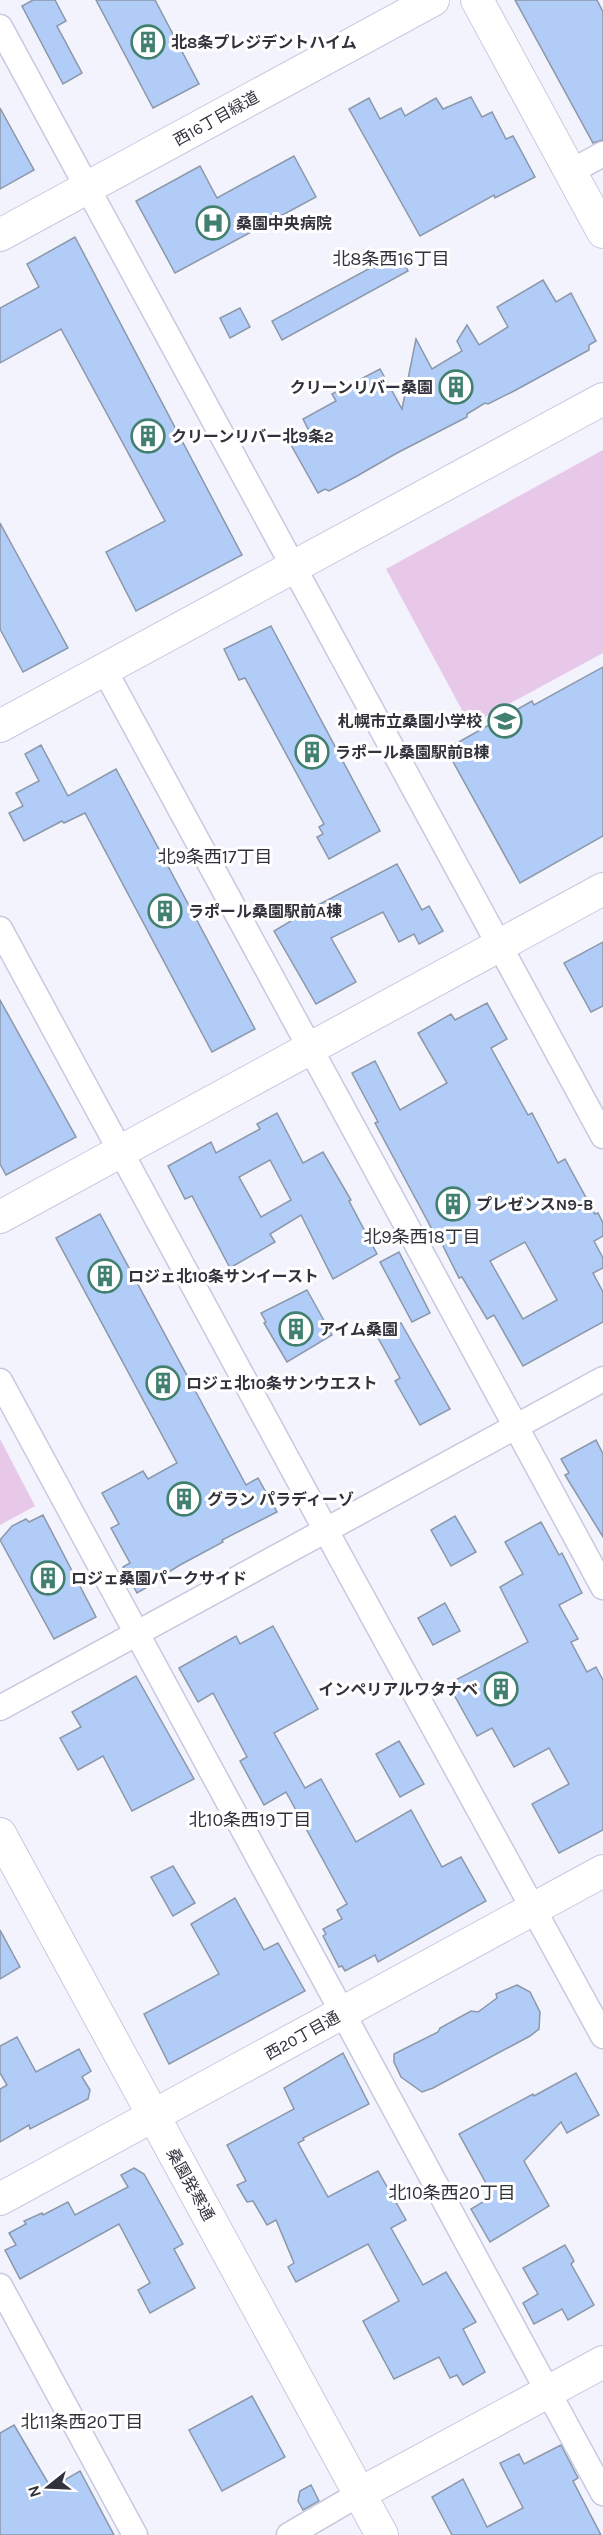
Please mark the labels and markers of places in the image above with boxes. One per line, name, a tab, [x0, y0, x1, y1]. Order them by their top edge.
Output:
building icon: 北8条プレジデントハイム	[130, 24, 166, 60]
place label: 北8条プレジデントハイム	[171, 33, 357, 52]
hospital icon: 桑園中央病院	[195, 205, 231, 241]
place label: 桑園中央病院	[236, 214, 332, 233]
building icon: クリーンリバー桑園	[438, 369, 474, 405]
place label: クリーンリバー桑園	[290, 378, 433, 397]
building icon: クリーンリバー北9条2	[130, 418, 166, 454]
place label: クリーンリバー北9条2	[171, 427, 334, 446]
school or university icon: 札幌市立桑園小学校	[487, 703, 523, 739]
place label: 札幌市立桑園小学校	[338, 712, 482, 731]
building icon: ラポール桑園駅前B棟	[294, 734, 330, 770]
place label: ラポール桑園駅前B棟	[335, 743, 489, 762]
building icon: ラポール桑園駅前A棟	[147, 893, 183, 929]
place label: ラポール桑園駅前A棟	[188, 902, 342, 921]
building icon: プレゼンスN9-B	[435, 1186, 471, 1222]
place label: プレゼンスN9-B	[476, 1195, 593, 1214]
building icon: ロジェ北10条サンイースト	[87, 1258, 123, 1294]
place label: ロジェ北10条サンイースト	[128, 1267, 319, 1286]
building icon: アイム桑園	[278, 1311, 314, 1347]
place label: アイム桑園	[319, 1320, 398, 1339]
building icon: ロジェ北10条サンウエスト	[145, 1365, 181, 1401]
place label: ロジェ北10条サンウエスト	[186, 1374, 378, 1393]
building icon: グラン パラディーゾ	[166, 1481, 202, 1517]
place label: グラン パラディーゾ	[207, 1490, 354, 1509]
building icon: ロジェ桑園パークサイド	[30, 1560, 66, 1596]
place label: ロジェ桑園パークサイド	[71, 1569, 247, 1588]
building icon: インペリアルワタナベ	[483, 1671, 519, 1707]
place label: インペリアルワタナベ	[318, 1680, 478, 1699]

